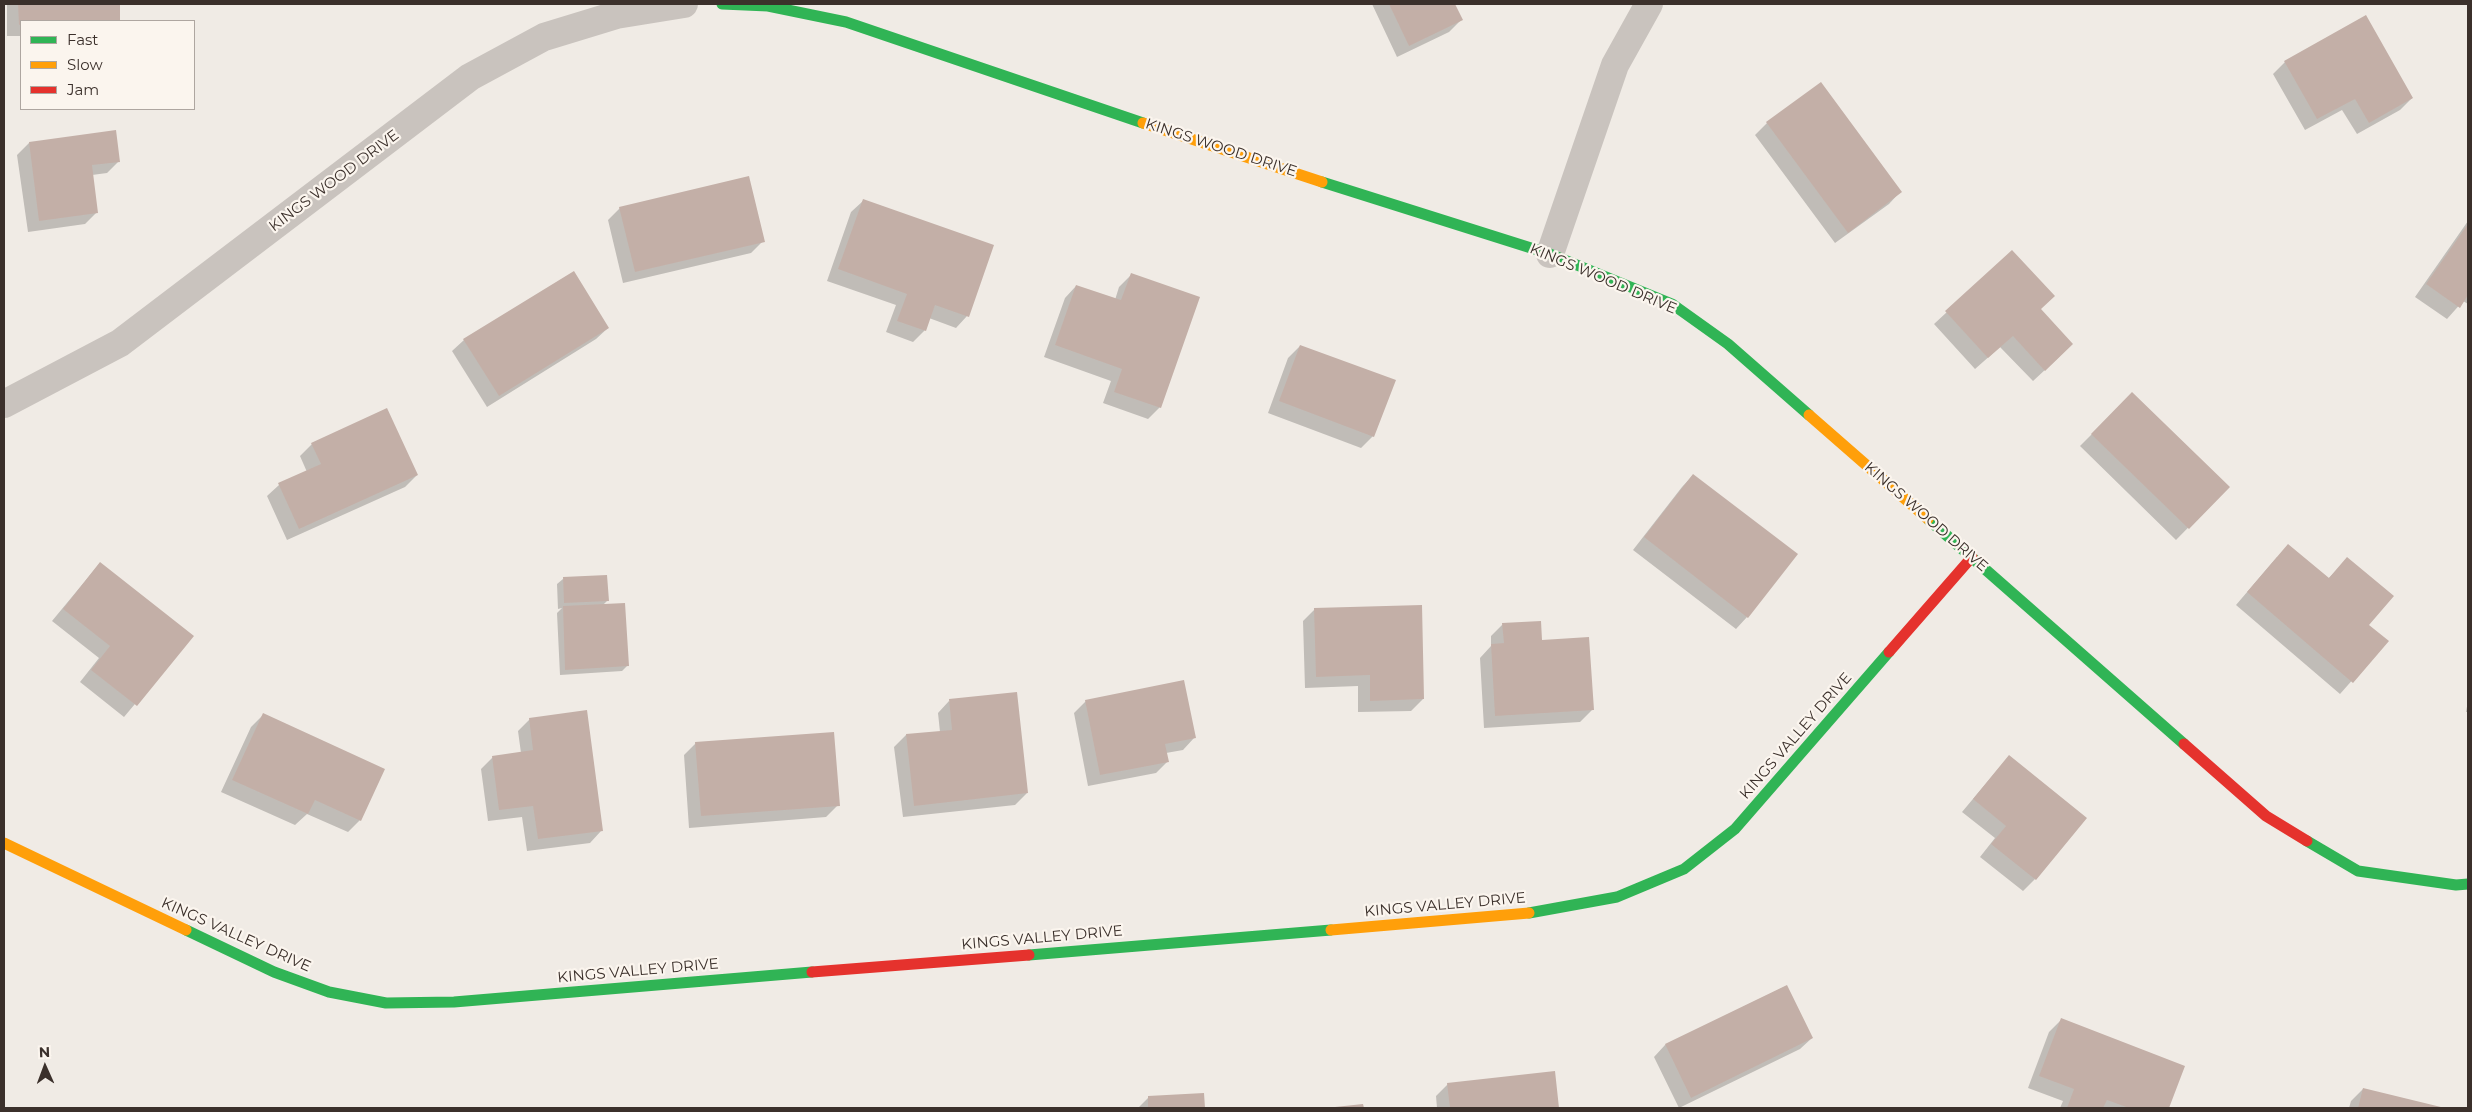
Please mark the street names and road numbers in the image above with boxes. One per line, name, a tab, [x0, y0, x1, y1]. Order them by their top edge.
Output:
street label: KINGS WOOD DRIVE	[1143, 115, 1299, 181]
street label: KINGS WOOD DRIVE	[266, 126, 402, 236]
street label: KINGS WOOD DRIVE	[1527, 240, 1679, 318]
street label: KINGS WOOD DRIVE	[1861, 458, 1991, 576]
street label: KINGS VALLEY DRIVE	[1736, 669, 1856, 803]
street label: KINGS VALLEY DRIVE	[1364, 889, 1526, 921]
street label: KINGS VALLEY DRIVE	[158, 894, 314, 976]
street label: KINGS VALLEY DRIVE	[961, 922, 1123, 954]
street label: KINGS VALLEY DRIVE	[557, 955, 719, 987]

